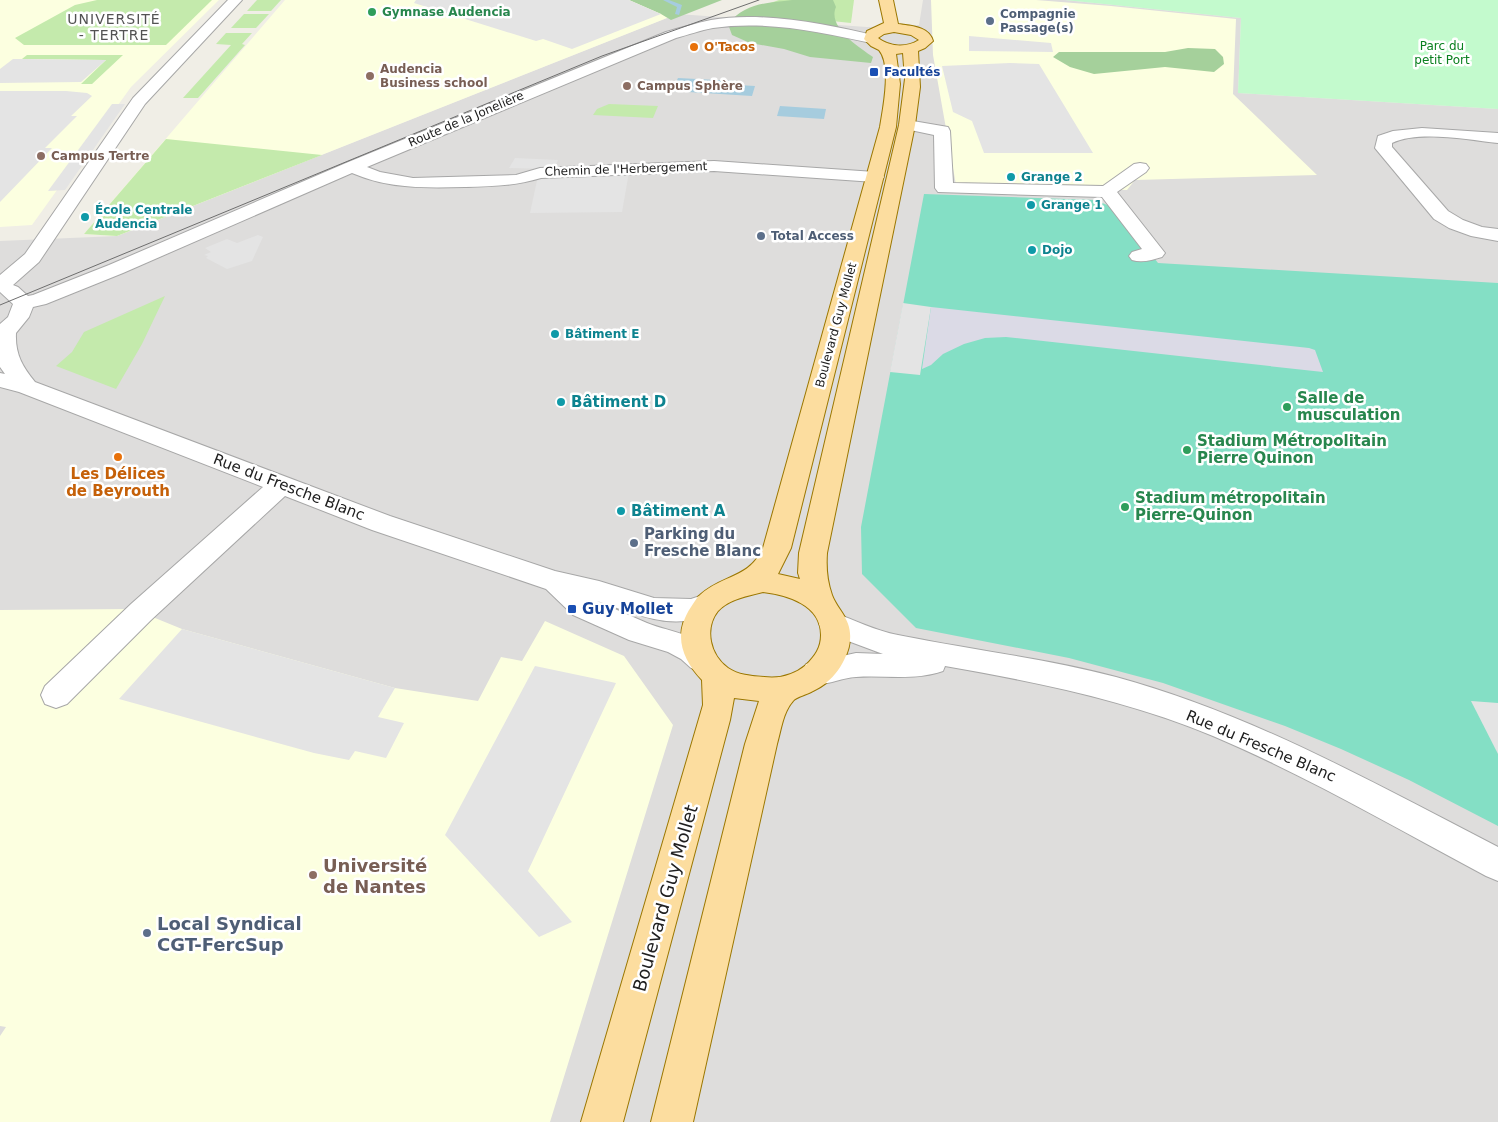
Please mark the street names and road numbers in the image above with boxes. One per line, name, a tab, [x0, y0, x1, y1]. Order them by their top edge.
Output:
street label: Route de la Jonelière	[406, 88, 526, 150]
street label: Chemin de l'Herbergement	[544, 159, 708, 179]
street label: Boulevard Guy Mollet	[813, 261, 860, 389]
street label: Rue du Fresche Blanc	[211, 450, 367, 524]
street label: Rue du Fresche Blanc	[1184, 706, 1338, 786]
street label: Boulevard Guy Mollet	[628, 802, 702, 994]

